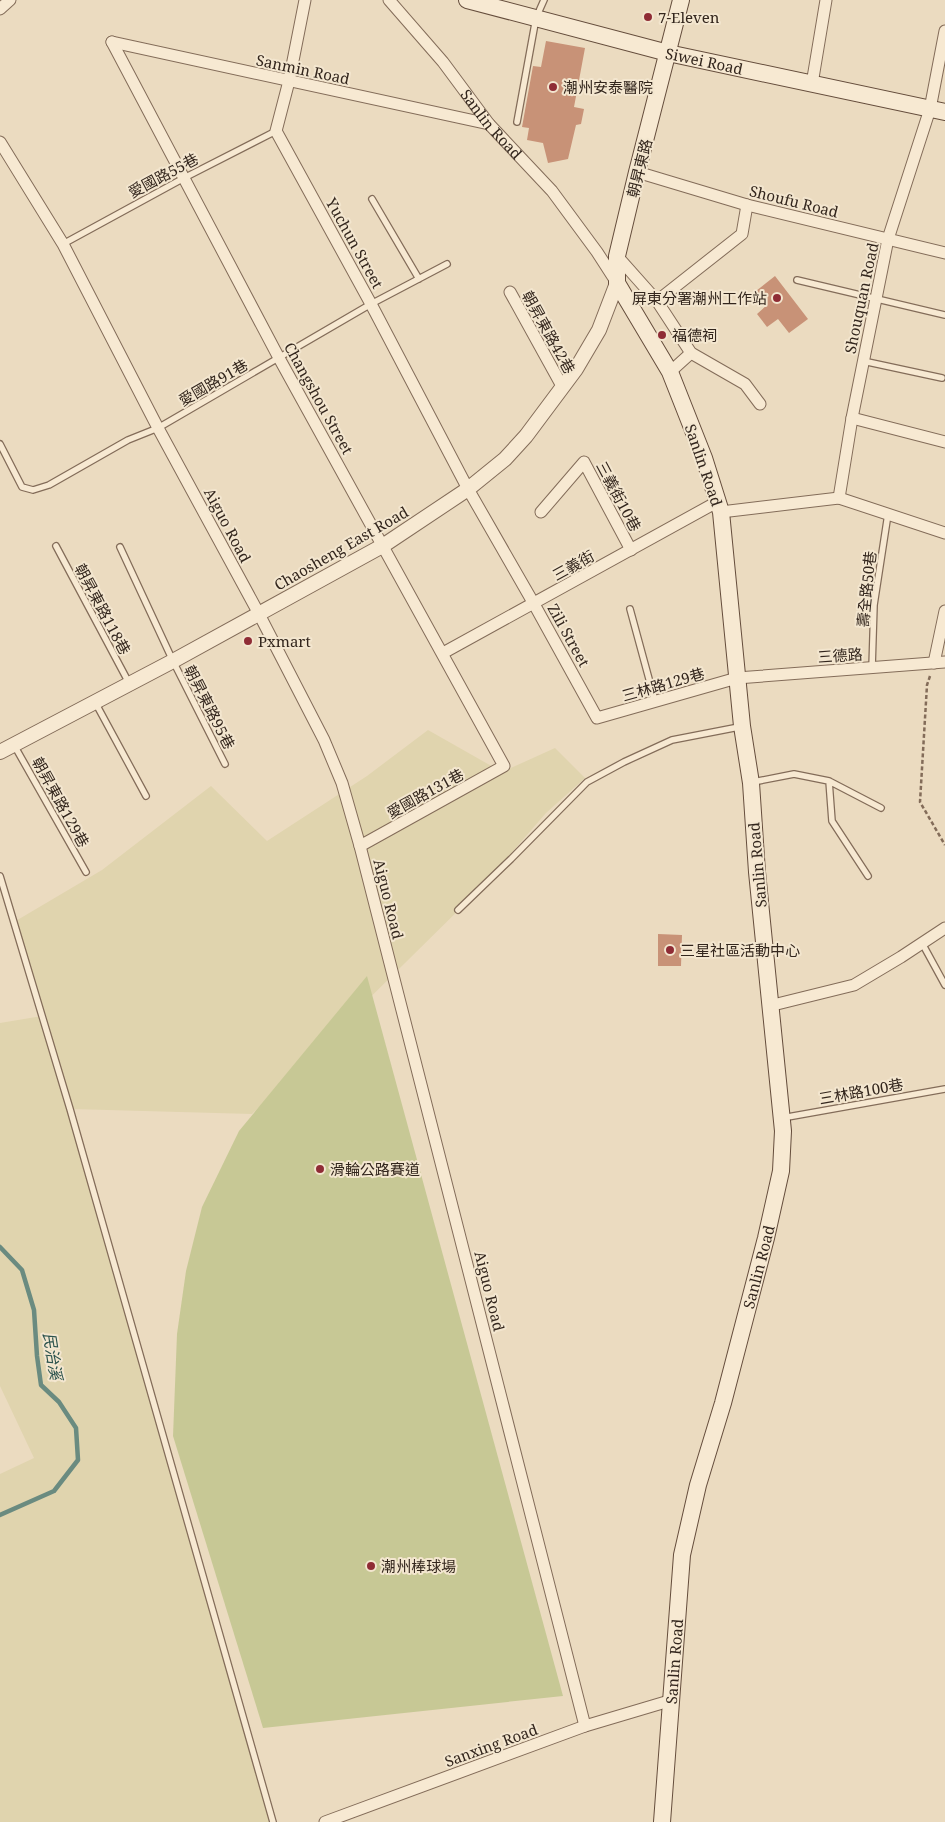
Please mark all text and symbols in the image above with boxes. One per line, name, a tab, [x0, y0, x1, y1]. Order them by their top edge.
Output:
place label: 7-Eleven	[658, 7, 720, 27]
marker: 7-Eleven	[642, 11, 654, 23]
street label: Siwei Road	[664, 43, 745, 79]
street label: Sanmin Road	[254, 49, 352, 89]
place label: 潮州安泰醫院	[563, 77, 653, 97]
marker: 潮州安泰醫院	[547, 81, 559, 93]
street label: Sanlin Road	[456, 85, 527, 163]
street label: 朝昇東路	[622, 136, 656, 200]
street label: 愛國路55巷	[124, 148, 202, 202]
street label: Shoufu Road	[747, 180, 841, 222]
street label: Yuchun Street	[321, 193, 388, 292]
street label: Shouquan Road	[839, 241, 883, 355]
street label: 朝昇東路42巷	[518, 287, 580, 377]
place label: 屏東分署潮州工作站	[632, 288, 767, 308]
marker: 屏東分署潮州工作站	[771, 292, 783, 304]
place label: 福德祠	[672, 325, 717, 345]
marker: 福德祠	[656, 329, 668, 341]
street label: Changshou Street	[280, 338, 358, 458]
street label: 愛國路91巷	[175, 354, 251, 410]
street label: Sanlin Road	[681, 421, 727, 509]
street label: 三義街10巷	[592, 457, 646, 535]
street label: Aiguo Road	[200, 484, 256, 566]
street label: Chaosheng East Road	[270, 501, 412, 595]
street label: 三義街	[548, 545, 598, 585]
street label: 壽全路50巷	[852, 550, 880, 628]
street label: 朝昇東路118巷	[71, 560, 135, 658]
street label: Zili Street	[544, 600, 594, 670]
place label: Pxmart	[258, 631, 311, 651]
marker: Pxmart	[242, 635, 254, 647]
street label: 三德路	[817, 643, 863, 667]
street label: 朝昇東路95巷	[180, 662, 240, 752]
street label: 三林路129巷	[619, 663, 707, 705]
street label: 朝昇東路129巷	[28, 753, 94, 851]
street label: 愛國路131巷	[383, 764, 467, 822]
street label: Sanlin Road	[743, 822, 771, 908]
street label: Aiguo Road	[369, 857, 409, 941]
place label: 三星社區活動中心	[680, 940, 800, 960]
marker: 三星社區活動中心	[664, 944, 676, 956]
street label: 三林路100巷	[817, 1074, 905, 1108]
place label: 滑輪公路賽道	[330, 1159, 420, 1179]
marker: 滑輪公路賽道	[314, 1163, 326, 1175]
street label: Sanlin Road	[738, 1223, 779, 1311]
street label: Aiguo Road	[470, 1249, 510, 1333]
water label: 民治溪	[38, 1331, 68, 1383]
place label: 潮州棒球場	[381, 1556, 456, 1576]
marker: 潮州棒球場	[365, 1560, 377, 1572]
street label: Sanlin Road	[661, 1618, 687, 1705]
street label: Sanxing Road	[442, 1719, 540, 1771]

